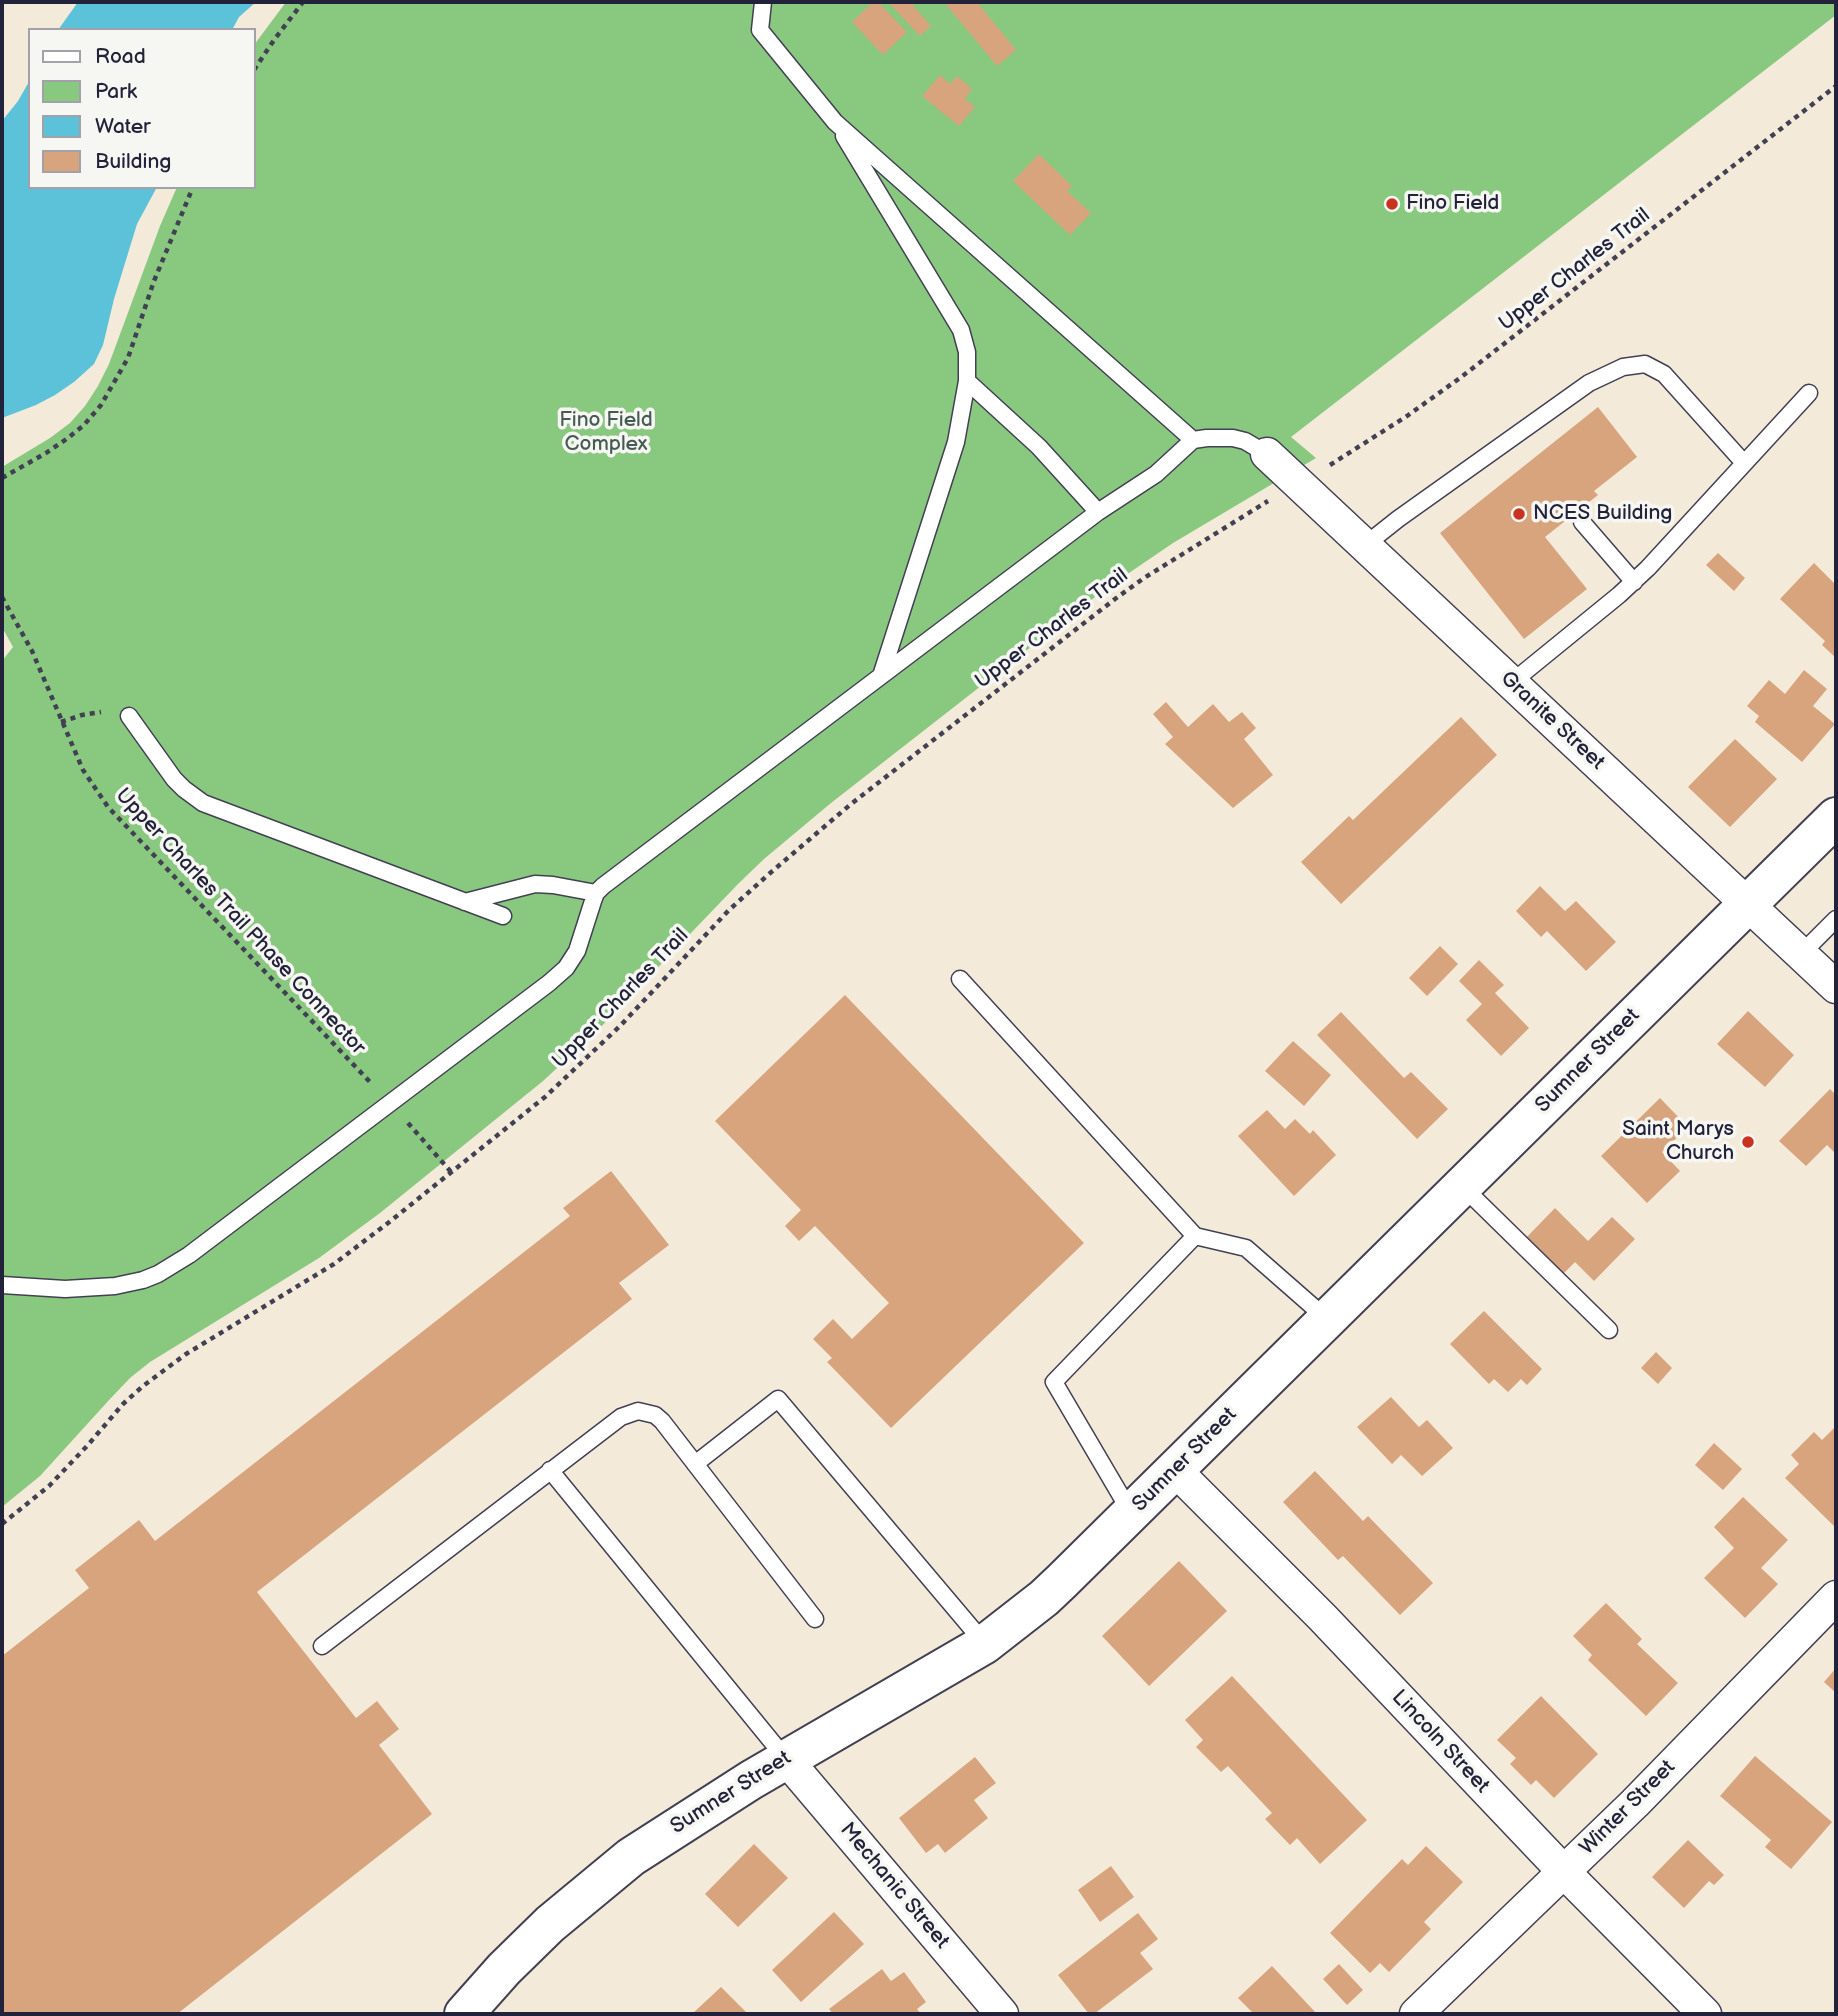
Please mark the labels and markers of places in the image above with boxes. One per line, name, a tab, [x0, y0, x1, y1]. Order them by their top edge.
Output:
place label: Fino Field	[1406, 191, 1499, 217]
marker: Fino Field	[1384, 196, 1400, 212]
place label: NCES Building	[1533, 501, 1672, 527]
marker: NCES Building	[1511, 506, 1527, 522]
place label: Saint Marys Church	[1622, 1117, 1734, 1167]
marker: Saint Marys Church	[1740, 1134, 1756, 1150]

